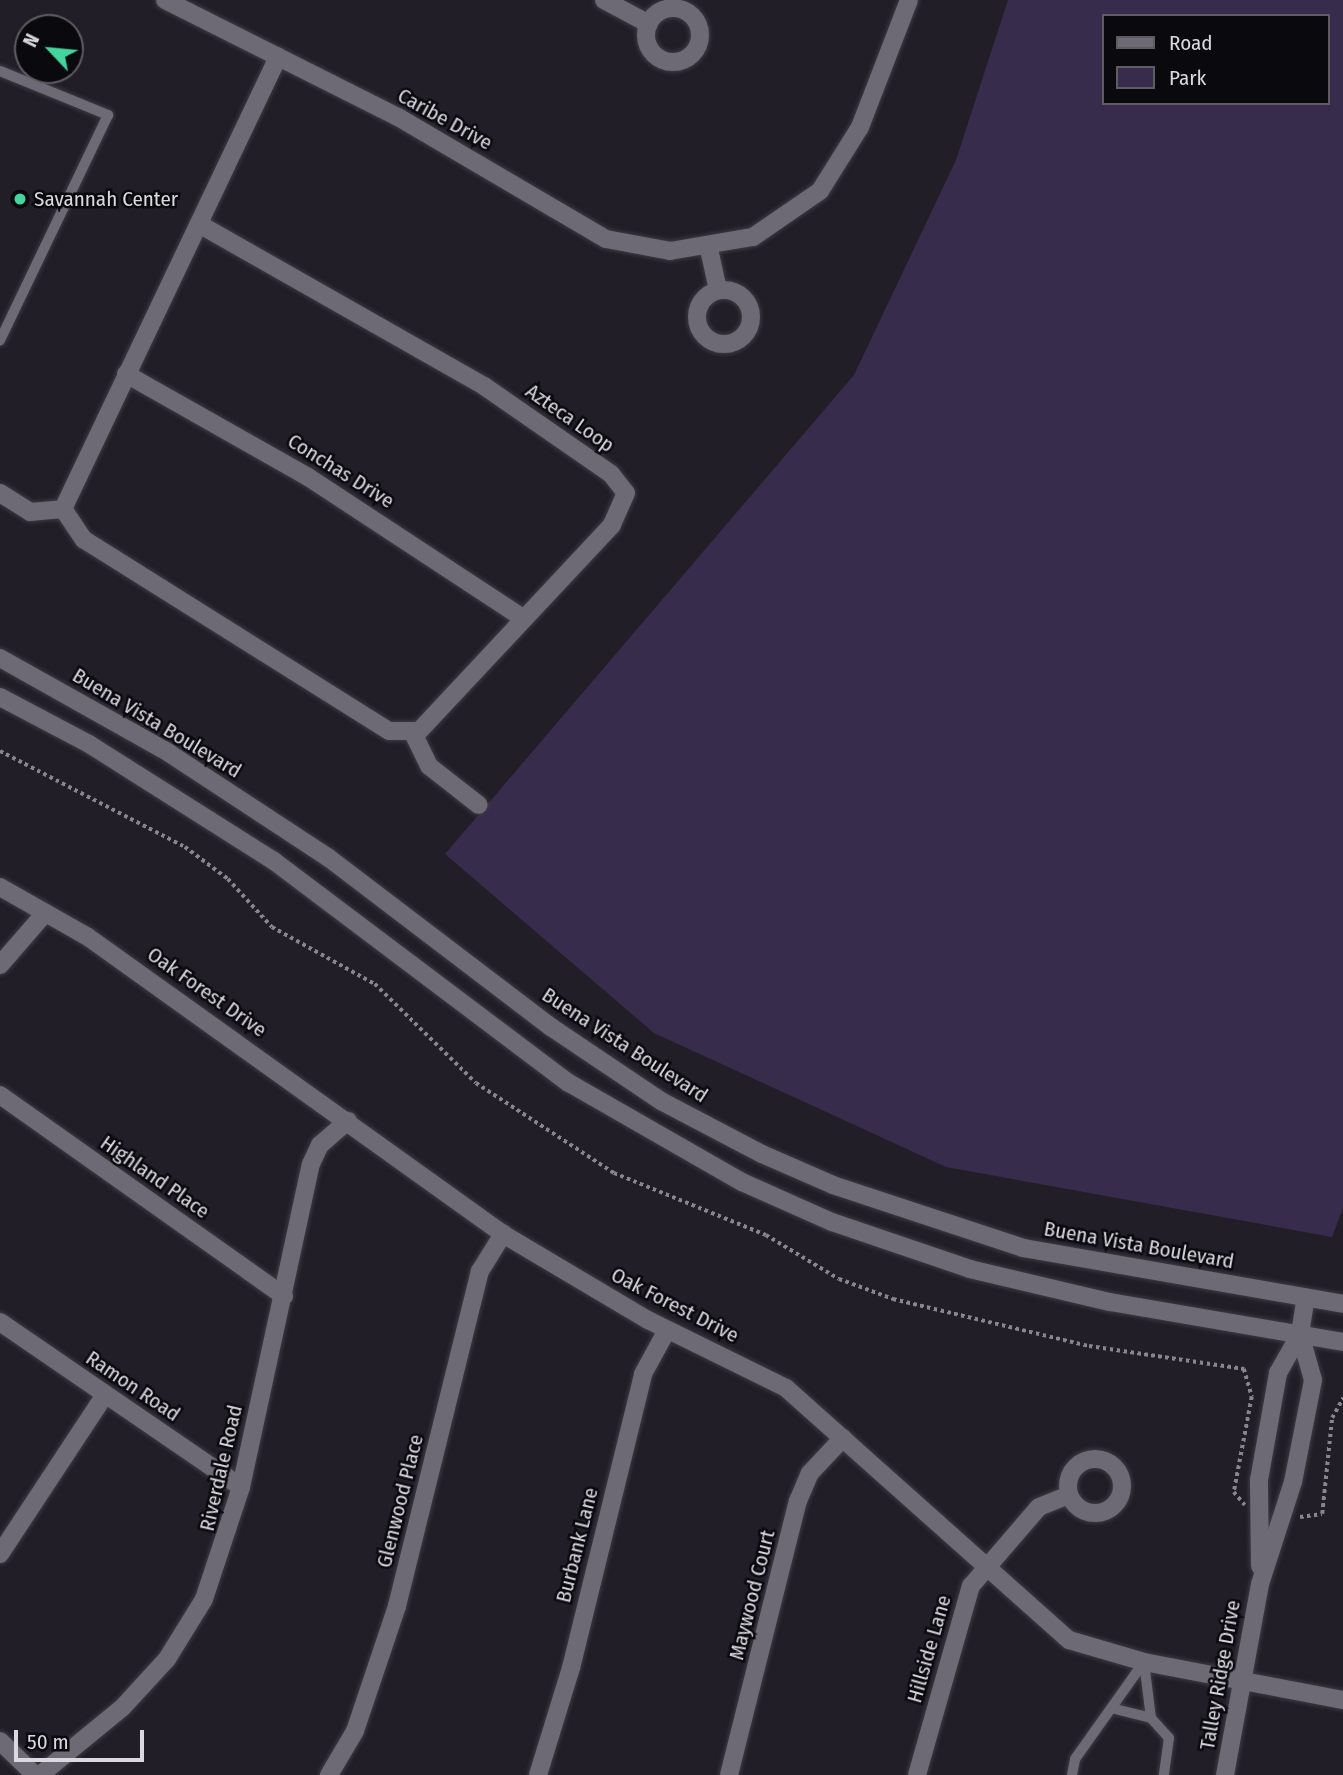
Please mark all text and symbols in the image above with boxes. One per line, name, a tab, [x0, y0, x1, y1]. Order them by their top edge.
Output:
north arrow	[14, 14, 84, 84]
legend	[1102, 14, 1329, 105]
text: N	[19, 30, 44, 51]
text: Road	[1169, 30, 1213, 56]
text: Park	[1169, 65, 1206, 91]
street label: Caribe Drive	[393, 83, 497, 155]
place label: Savannah Center	[34, 186, 178, 212]
marker: Savannah Center	[12, 191, 28, 207]
street label: Azteca Loop	[521, 378, 619, 458]
street label: Conchas Drive	[283, 428, 399, 514]
street label: Buena Vista Boulevard	[68, 663, 246, 783]
street label: Oak Forest Drive	[142, 942, 272, 1042]
street label: Buena Vista Boulevard	[537, 982, 713, 1108]
street label: Highland Place	[96, 1130, 214, 1224]
street label: Buena Vista Boulevard	[1042, 1216, 1236, 1274]
street label: Oak Forest Drive	[607, 1262, 743, 1348]
street label: Ramon Road	[81, 1345, 185, 1427]
street label: Riverdale Road	[194, 1402, 248, 1534]
street label: Glenwood Place	[371, 1432, 429, 1570]
street label: Burbank Lane	[551, 1485, 603, 1605]
street label: Maywood Court	[724, 1528, 780, 1662]
street label: Hillside Lane	[902, 1592, 956, 1706]
street label: Talley Ridge Drive	[1194, 1598, 1246, 1752]
scale bar	[18, 1716, 147, 1760]
text: 50 m	[27, 1729, 69, 1755]

